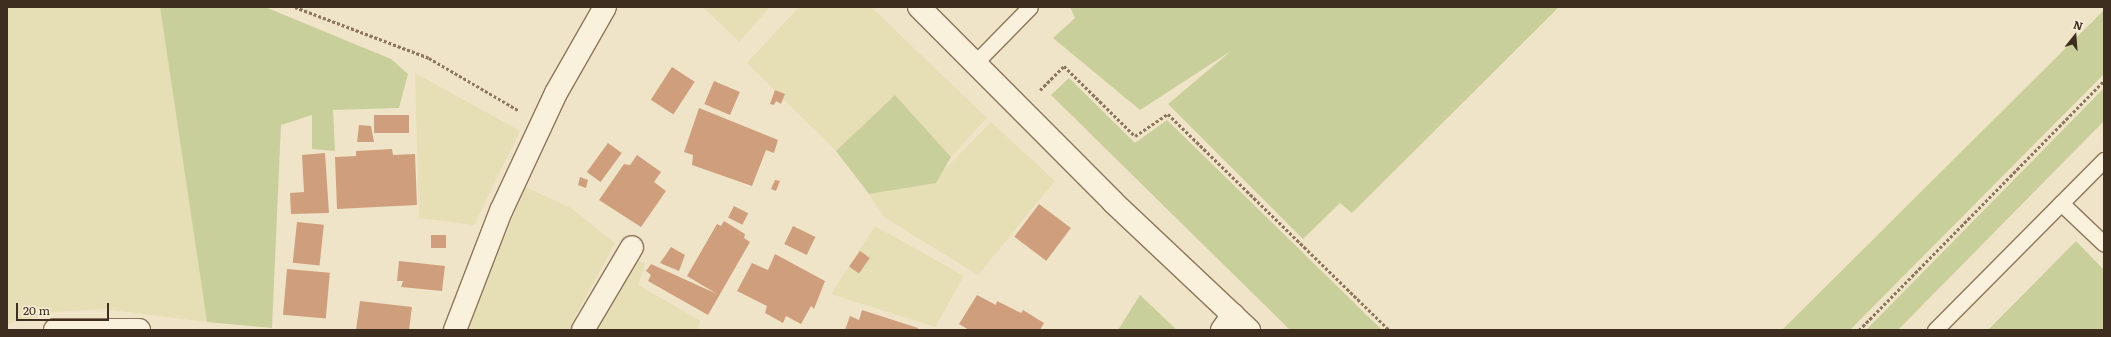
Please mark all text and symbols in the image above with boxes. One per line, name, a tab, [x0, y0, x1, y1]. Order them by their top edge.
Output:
north arrow	[2055, 16, 2095, 56]
text: N	[2072, 16, 2085, 34]
scale bar	[18, 295, 111, 321]
text: 20 m	[23, 301, 50, 319]

